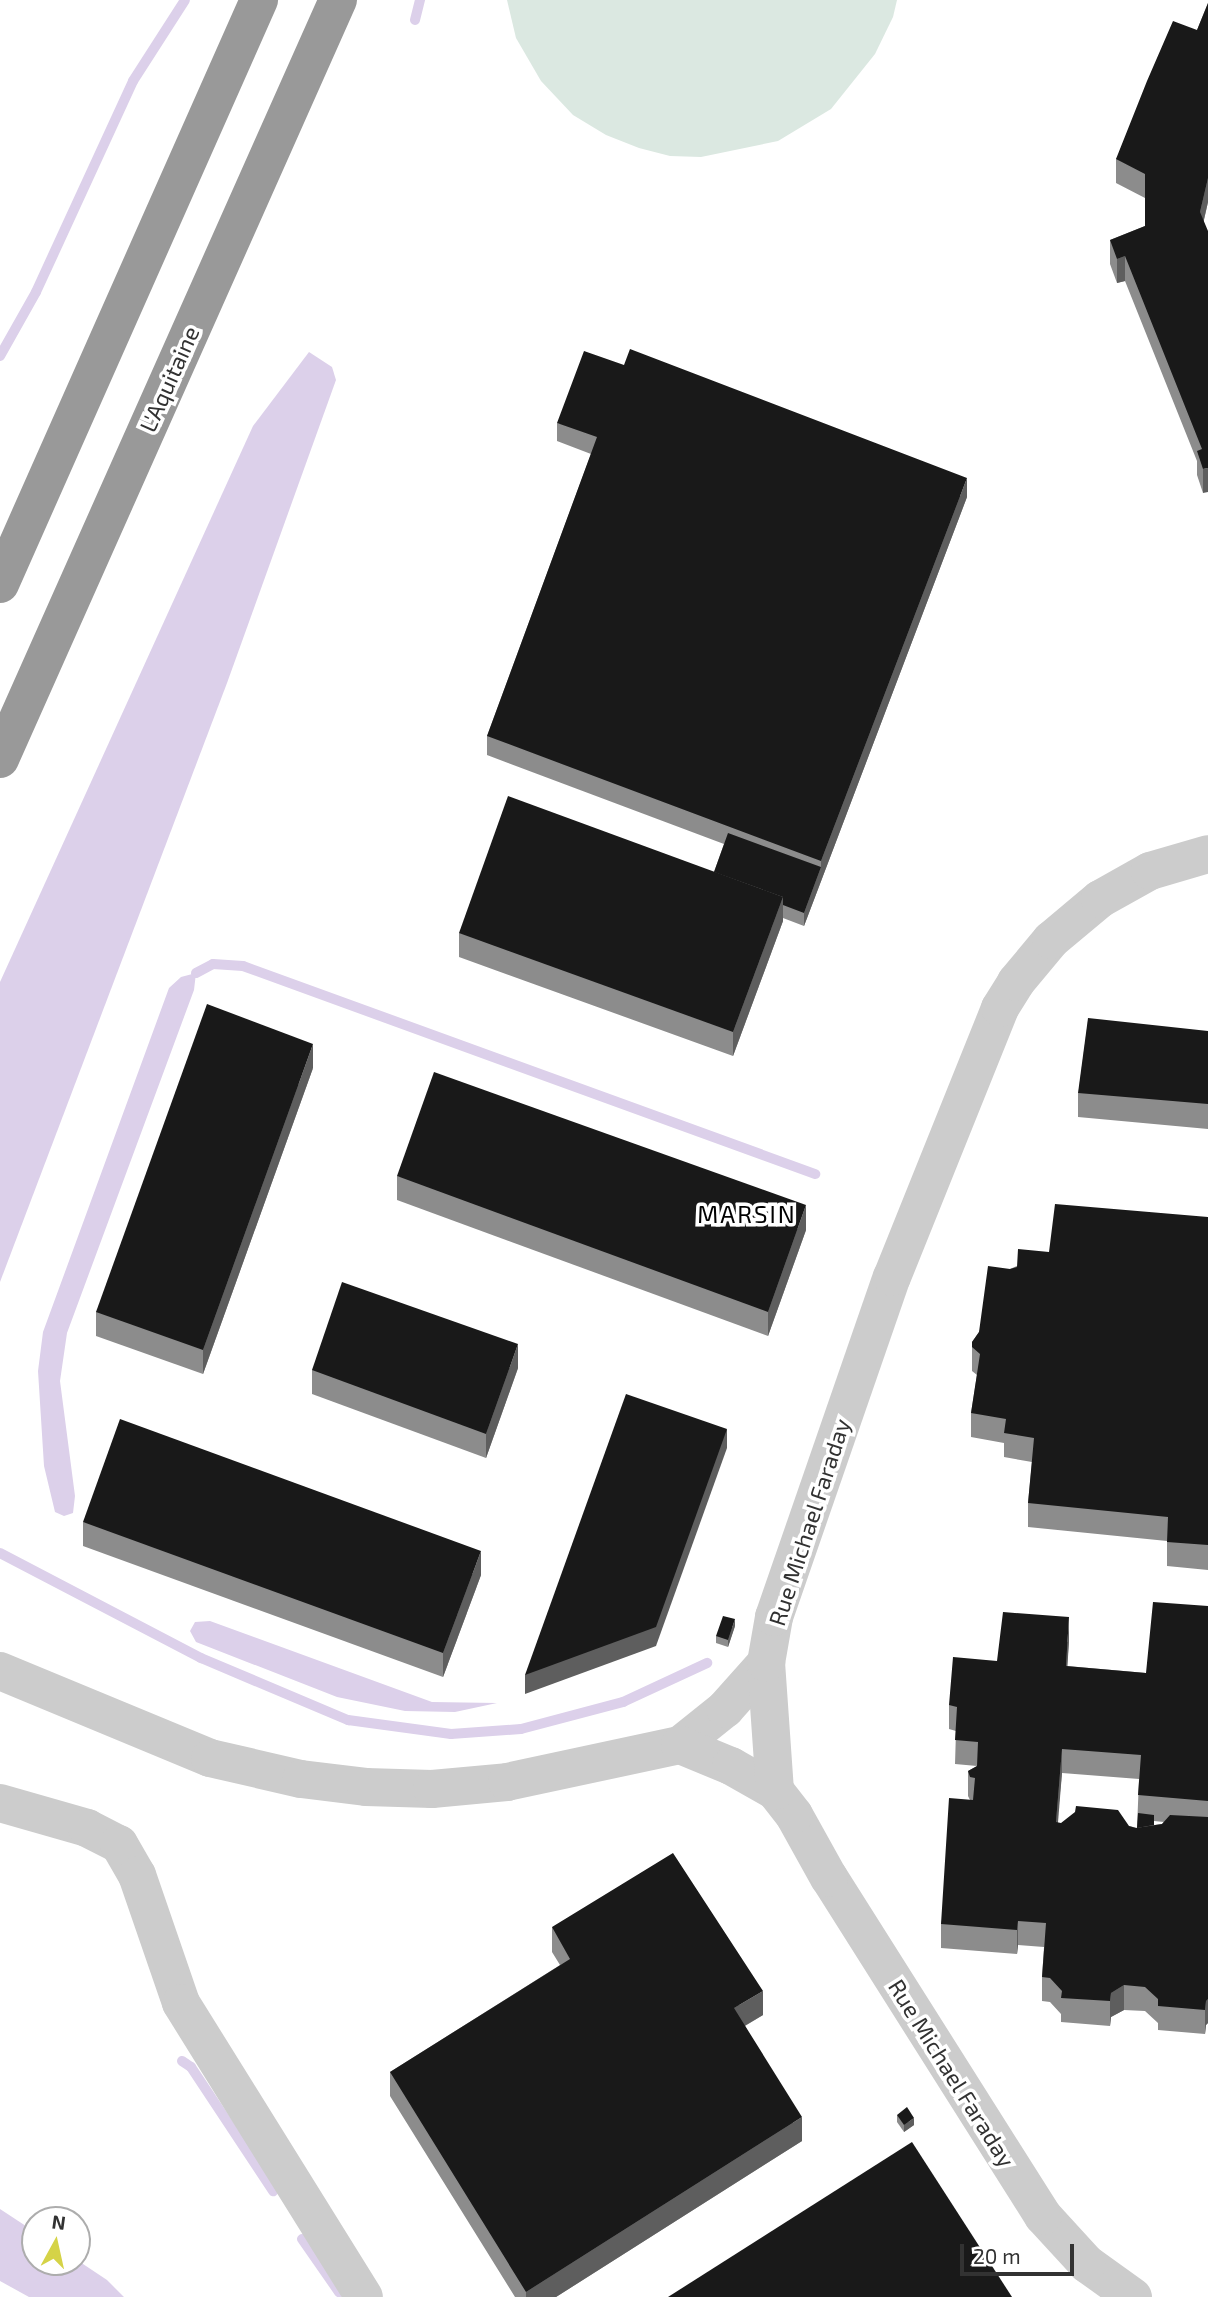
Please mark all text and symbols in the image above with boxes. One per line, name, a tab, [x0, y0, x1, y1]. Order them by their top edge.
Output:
street label: L'Aquitaine	[133, 322, 205, 436]
district label: MARSIN	[698, 1200, 796, 1228]
street label: Rue Michael Faraday	[762, 1415, 856, 1629]
street label: Rue Michael Faraday	[883, 1974, 1021, 2172]
north arrow	[21, 2206, 91, 2276]
text: N	[50, 2209, 67, 2234]
scale bar	[963, 2230, 1077, 2274]
text: 20 m	[973, 2243, 1021, 2268]

